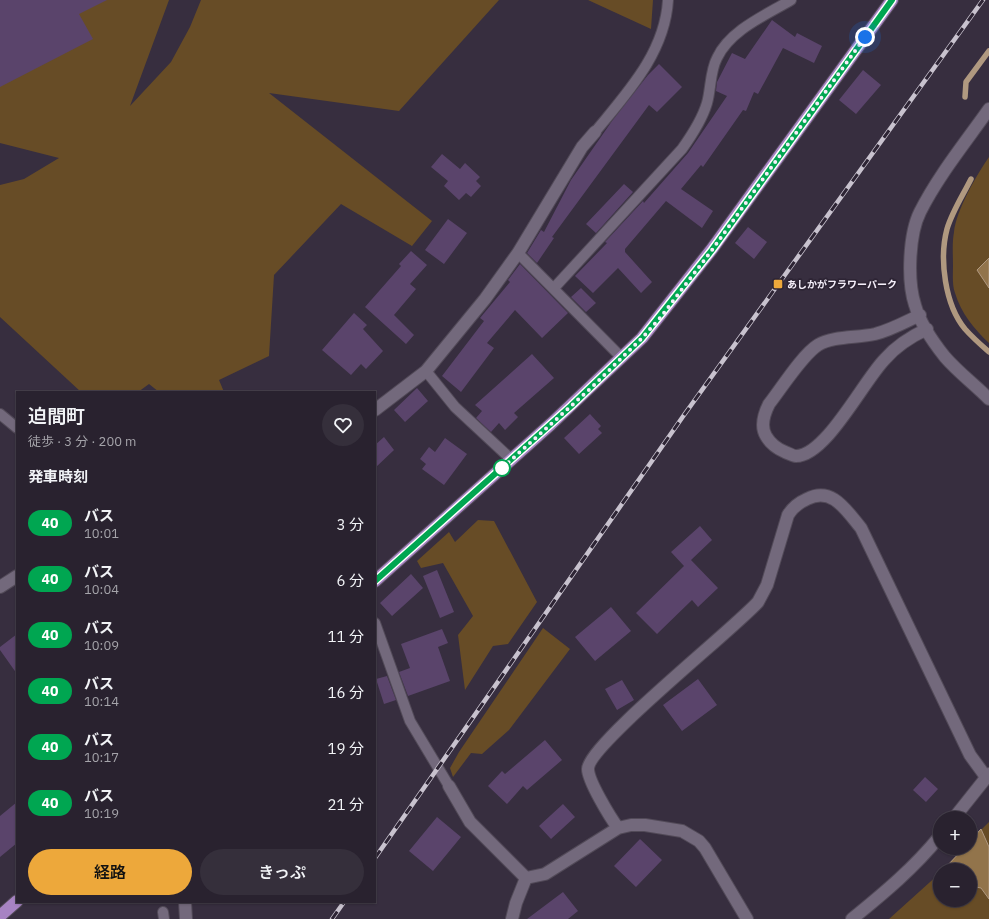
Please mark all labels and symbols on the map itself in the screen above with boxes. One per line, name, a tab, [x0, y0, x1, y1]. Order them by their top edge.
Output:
your location	[855, 27, 875, 47]
marker: あしかがフラワーパーク	[772, 278, 784, 290]
place label: あしかがフラワーパーク	[787, 278, 897, 291]
unlabelled marker	[493, 459, 511, 477]

